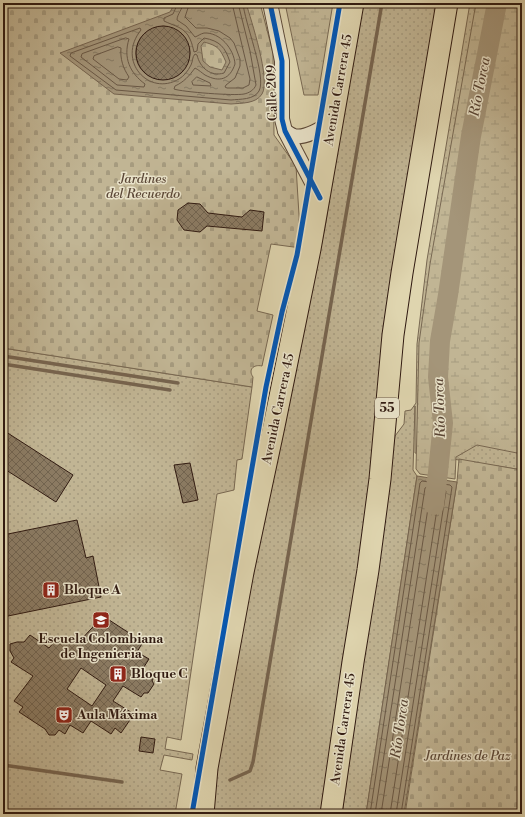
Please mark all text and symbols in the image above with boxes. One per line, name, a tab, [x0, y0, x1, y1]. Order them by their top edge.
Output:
street label: Avenida Carrera 45	[320, 33, 356, 148]
water label: Río Torca	[465, 56, 495, 119]
street label: Calle 209	[263, 64, 281, 121]
park label: Jardines del Recuerdo	[106, 171, 180, 202]
street label: Avenida Carrera 45	[258, 352, 298, 467]
water label: Río Torca	[430, 378, 450, 439]
road number: 55	[375, 398, 399, 418]
building icon: Bloque A	[41, 580, 61, 600]
place label: Bloque A	[64, 582, 121, 598]
school or university icon: Escuela Colombiana de Ingenieria	[91, 610, 111, 630]
place label: Escuela Colombiana de Ingenieria	[39, 631, 164, 662]
building icon: Bloque C	[108, 664, 128, 684]
place label: Bloque C	[131, 666, 188, 682]
street label: Avenida Carrera 45	[327, 672, 359, 787]
water label: Río Torca	[387, 698, 413, 761]
theatre icon: Aula Máxima	[54, 705, 74, 725]
place label: Aula Máxima	[76, 707, 158, 723]
park label: Jardines de Paz	[423, 748, 511, 764]

